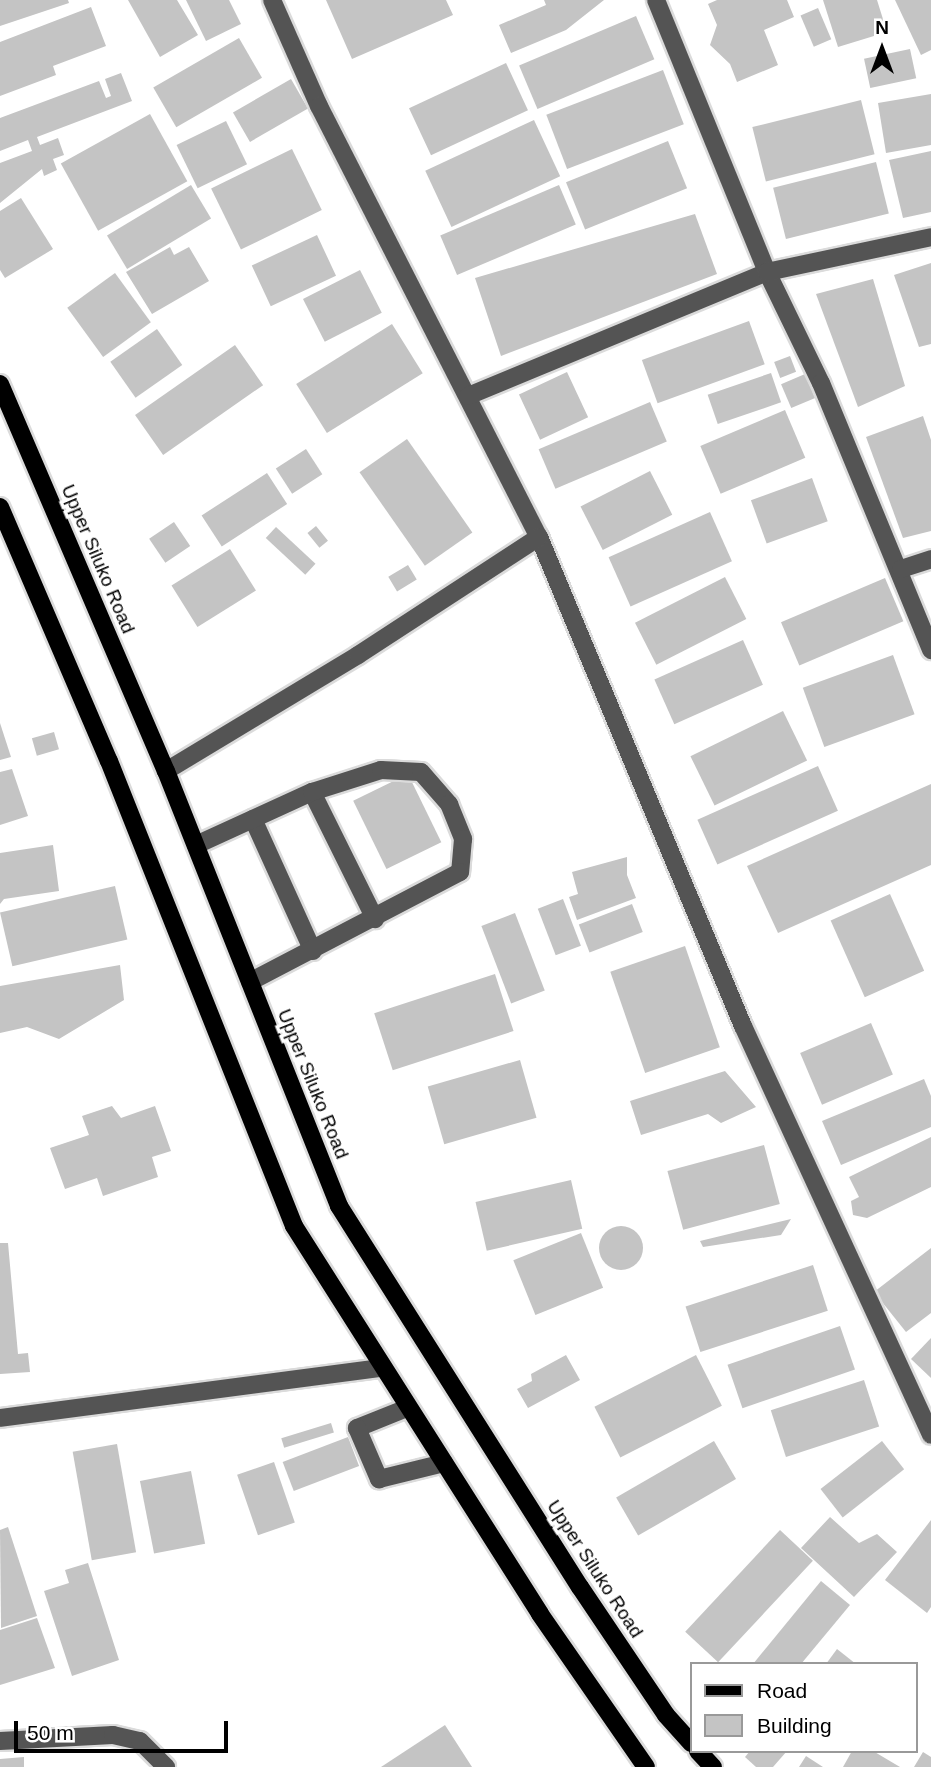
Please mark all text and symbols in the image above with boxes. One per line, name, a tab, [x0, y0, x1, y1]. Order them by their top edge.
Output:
north arrow	[847, 14, 917, 84]
text: N	[875, 17, 889, 38]
street label: Upper Siluko Road	[56, 481, 140, 637]
street label: Upper Siluko Road	[273, 1006, 353, 1162]
street label: Upper Siluko Road	[542, 1496, 648, 1642]
legend	[690, 1662, 917, 1753]
text: Road	[757, 1679, 807, 1702]
scale bar	[18, 1708, 231, 1752]
text: Building	[757, 1714, 832, 1737]
text: 50 m	[27, 1721, 74, 1744]

